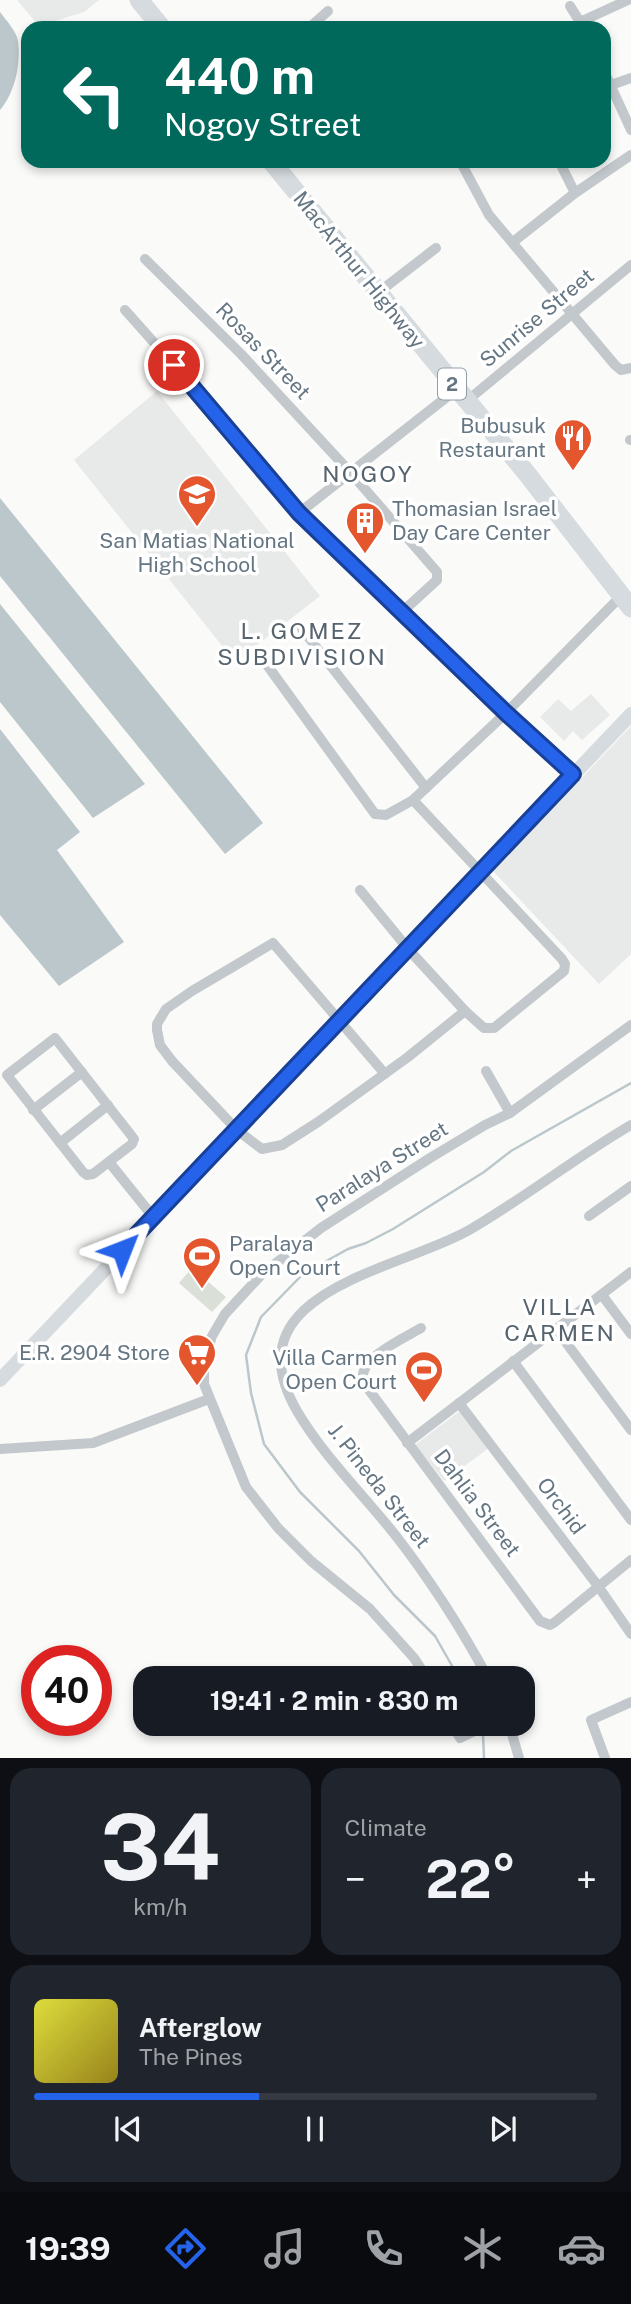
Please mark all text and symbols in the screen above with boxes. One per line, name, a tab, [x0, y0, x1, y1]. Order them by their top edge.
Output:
text: 440 m	[164, 47, 315, 105]
icon: left	[49, 49, 140, 140]
text: Nogoy Street	[164, 106, 361, 143]
street label: MacArthur Highway	[288, 186, 430, 353]
street label: Sunrise Street	[475, 263, 599, 372]
street label: Rosas Street	[211, 297, 316, 404]
pin	[144, 335, 204, 395]
icon: arrive	[155, 346, 193, 384]
road number: 2	[438, 368, 466, 400]
place label: Bubusuk Restaurant	[439, 413, 546, 462]
restaurant icon: Bubusuk Restaurant	[552, 417, 594, 472]
district label: NOGOY	[322, 460, 414, 487]
school or university icon: San Matias National High School	[176, 473, 218, 528]
place label: Thomasian Israel Day Care Center	[392, 496, 557, 545]
building icon: Thomasian Israel Day Care Center	[344, 500, 386, 555]
place label: San Matias National High School	[99, 528, 295, 577]
district label: L. GOMEZ SUBDIVISION	[217, 617, 387, 670]
street label: Paralaya Street	[311, 1116, 452, 1217]
position arrow	[85, 1213, 159, 1287]
place label: Paralaya Open Court	[229, 1231, 341, 1280]
sports icon: Paralaya Open Court	[181, 1235, 223, 1290]
district label: VILLA CARMEN	[504, 1293, 616, 1346]
supermarket icon: E.R. 2904 Store	[176, 1332, 218, 1387]
place label: E.R. 2904 Store	[19, 1340, 170, 1365]
place label: Villa Carmen Open Court	[272, 1345, 397, 1394]
sports icon: Villa Carmen Open Court	[403, 1349, 445, 1404]
street label: J. Pineda Street	[323, 1419, 436, 1553]
street label: Dahlia Street	[429, 1444, 526, 1561]
street label: Orchid	[532, 1472, 591, 1539]
speed limit sign: 40	[21, 1645, 112, 1736]
text: 19:41 · 2 min · 830 m	[210, 1685, 458, 1716]
text: 34	[100, 1794, 220, 1900]
text: Climate	[345, 1814, 427, 1841]
text: 22°	[425, 1849, 516, 1910]
text: −	[345, 1857, 366, 1902]
text: +	[576, 1857, 597, 1902]
text: km/h	[133, 1893, 187, 1920]
text: Afterglow	[139, 2012, 262, 2043]
text: The Pines	[139, 2043, 243, 2070]
icon: previous	[109, 2110, 147, 2148]
icon: pause	[296, 2110, 334, 2148]
icon: next	[484, 2110, 522, 2148]
icon: directions	[161, 2224, 210, 2273]
icon: music	[260, 2224, 309, 2273]
icon: phone	[359, 2224, 408, 2273]
icon: climate	[458, 2224, 507, 2273]
icon: car	[557, 2224, 606, 2273]
text: 19:39	[25, 2230, 111, 2267]

